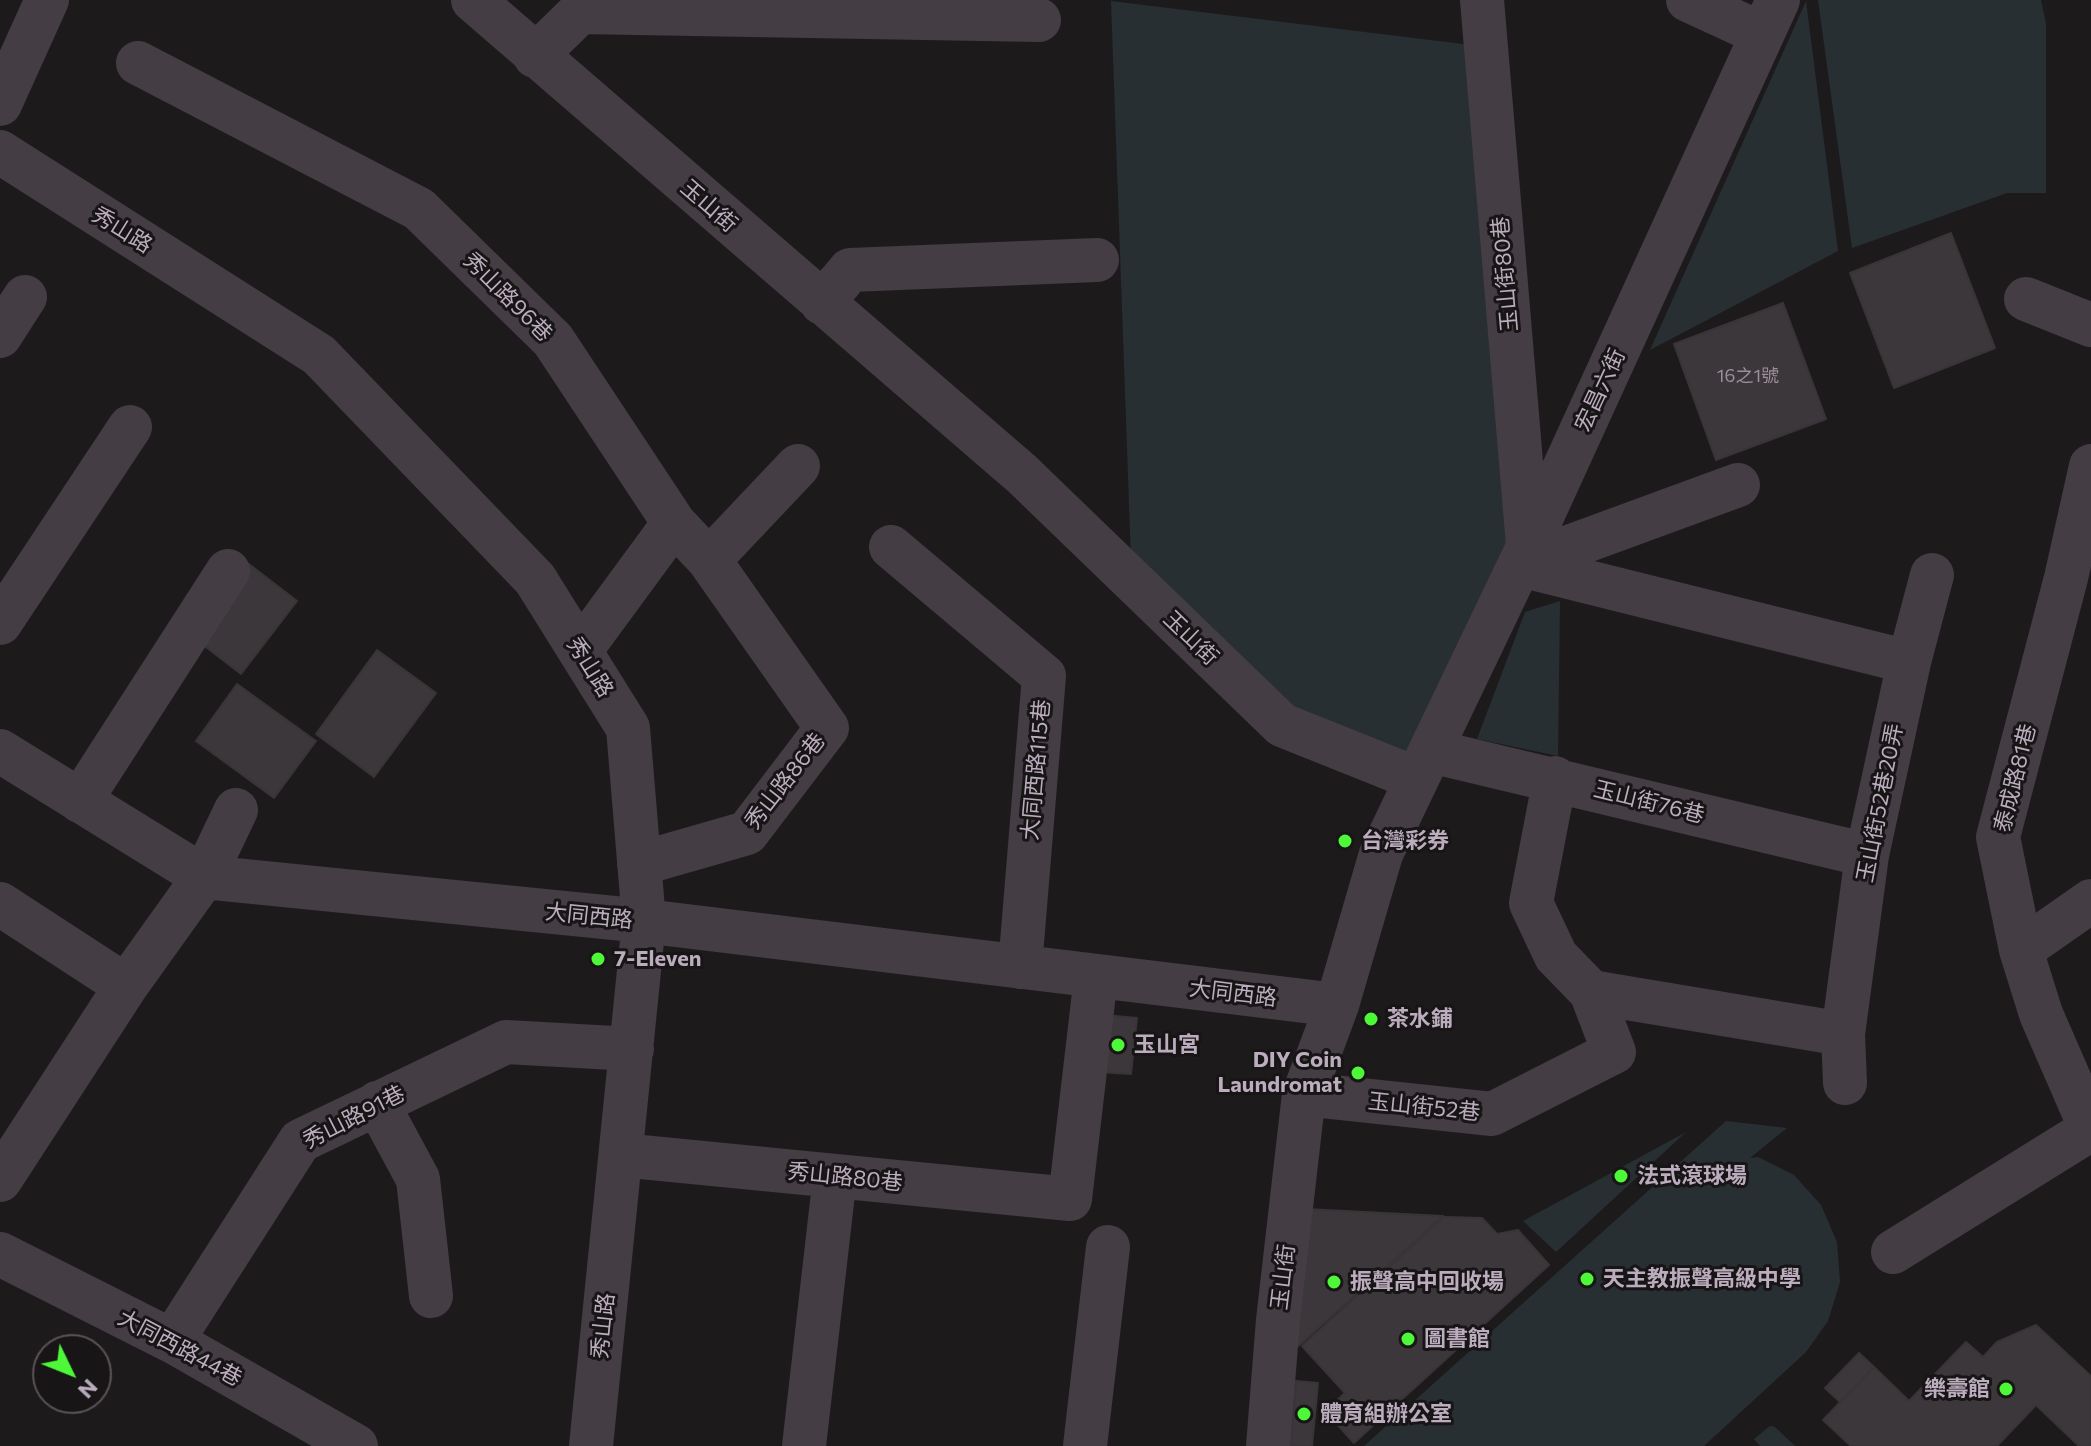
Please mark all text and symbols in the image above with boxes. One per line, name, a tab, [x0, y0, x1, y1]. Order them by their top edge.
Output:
street label: 玉山街	[675, 174, 743, 238]
street label: 秀山路	[87, 201, 157, 259]
street label: 玉山街80巷	[1487, 215, 1523, 333]
street label: 秀山路96巷	[458, 247, 558, 347]
street label: 宏昌六街	[1569, 345, 1631, 435]
house number: 16之1號	[1717, 365, 1779, 387]
street label: 玉山街	[1158, 606, 1224, 670]
street label: 秀山路	[561, 632, 619, 702]
street label: 大同西路115巷	[1017, 698, 1055, 842]
street label: 玉山街52巷20弄	[1852, 721, 1908, 885]
street label: 泰成路81巷	[1989, 721, 2041, 835]
street label: 秀山路86巷	[739, 728, 831, 834]
street label: 玉山街76巷	[1591, 776, 1707, 828]
place label: 台灣彩券	[1361, 828, 1449, 854]
marker: 台灣彩券	[1336, 832, 1354, 850]
street label: 大同西路	[544, 898, 634, 934]
place label: 7-Eleven	[614, 946, 702, 972]
marker: 7-Eleven	[589, 950, 607, 968]
street label: 大同西路	[1188, 975, 1278, 1011]
place label: 茶水鋪	[1387, 1006, 1453, 1032]
marker: 茶水鋪	[1362, 1010, 1380, 1028]
place label: 玉山宮	[1134, 1032, 1200, 1058]
marker: 玉山宮	[1109, 1036, 1127, 1054]
place label: DIY Coin Laundromat	[1217, 1047, 1342, 1098]
marker: DIY Coin Laundromat	[1349, 1064, 1367, 1082]
street label: 秀山路91巷	[299, 1080, 409, 1154]
street label: 玉山街52巷	[1367, 1088, 1481, 1126]
street label: 秀山路80巷	[786, 1158, 904, 1196]
place label: 法式滾球場	[1637, 1163, 1747, 1189]
marker: 法式滾球場	[1612, 1167, 1630, 1185]
street label: 玉山街	[1266, 1243, 1300, 1311]
place label: 天主教振聲高級中學	[1603, 1266, 1801, 1292]
place label: 振聲高中回收場	[1350, 1269, 1504, 1295]
marker: 天主教振聲高級中學	[1578, 1270, 1596, 1288]
marker: 振聲高中回收場	[1325, 1273, 1343, 1291]
street label: 秀山路	[586, 1292, 620, 1360]
street label: 大同西路44巷	[114, 1304, 246, 1392]
place label: 圖書館	[1424, 1326, 1490, 1352]
marker: 圖書館	[1399, 1330, 1417, 1348]
north arrow	[32, 1334, 112, 1414]
text: N	[73, 1374, 104, 1405]
place label: 樂壽館	[1924, 1376, 1990, 1402]
marker: 樂壽館	[1997, 1380, 2015, 1398]
place label: 體育組辦公室	[1320, 1401, 1452, 1427]
marker: 體育組辦公室	[1295, 1405, 1313, 1423]

